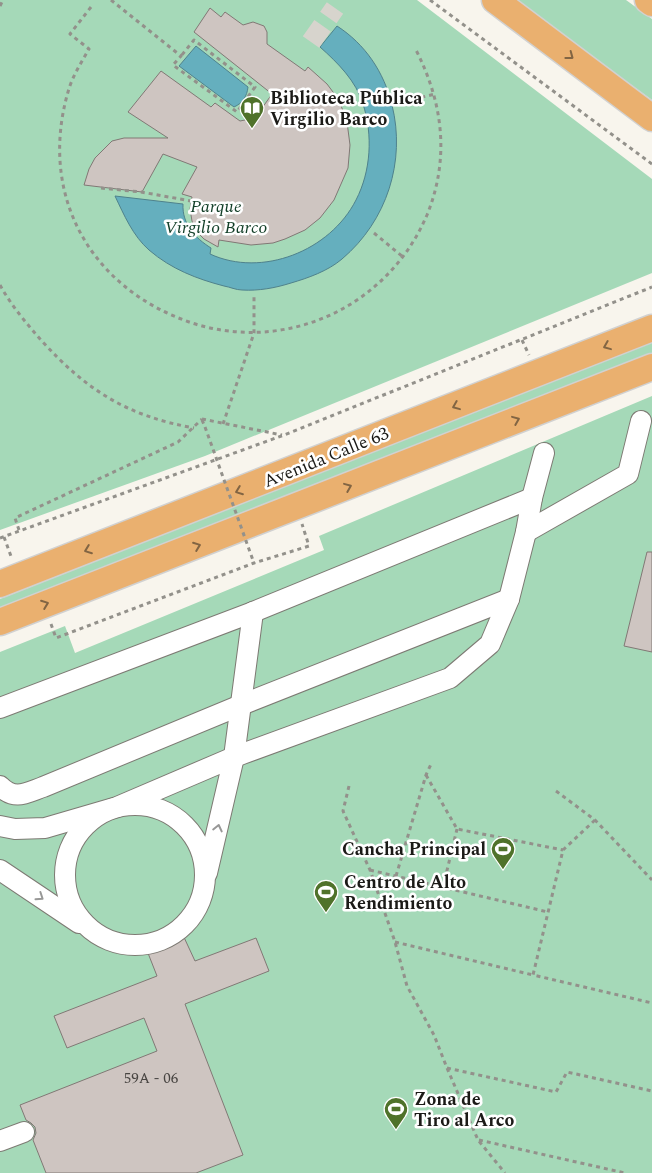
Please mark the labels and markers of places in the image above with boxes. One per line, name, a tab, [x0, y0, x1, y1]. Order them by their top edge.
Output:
place label: Biblioteca Pública Virgilio Barco	[270, 85, 423, 133]
library icon: Biblioteca Pública Virgilio Barco	[239, 95, 265, 129]
place label: Cancha Principal	[342, 836, 486, 863]
sports icon: Cancha Principal	[490, 836, 516, 870]
place label: Centro de Alto Rendimiento	[344, 869, 466, 917]
sports icon: Centro de Alto Rendimiento	[313, 879, 339, 913]
place label: Zona de Tiro al Arco	[414, 1086, 514, 1134]
sports icon: Zona de Tiro al Arco	[383, 1096, 409, 1130]

